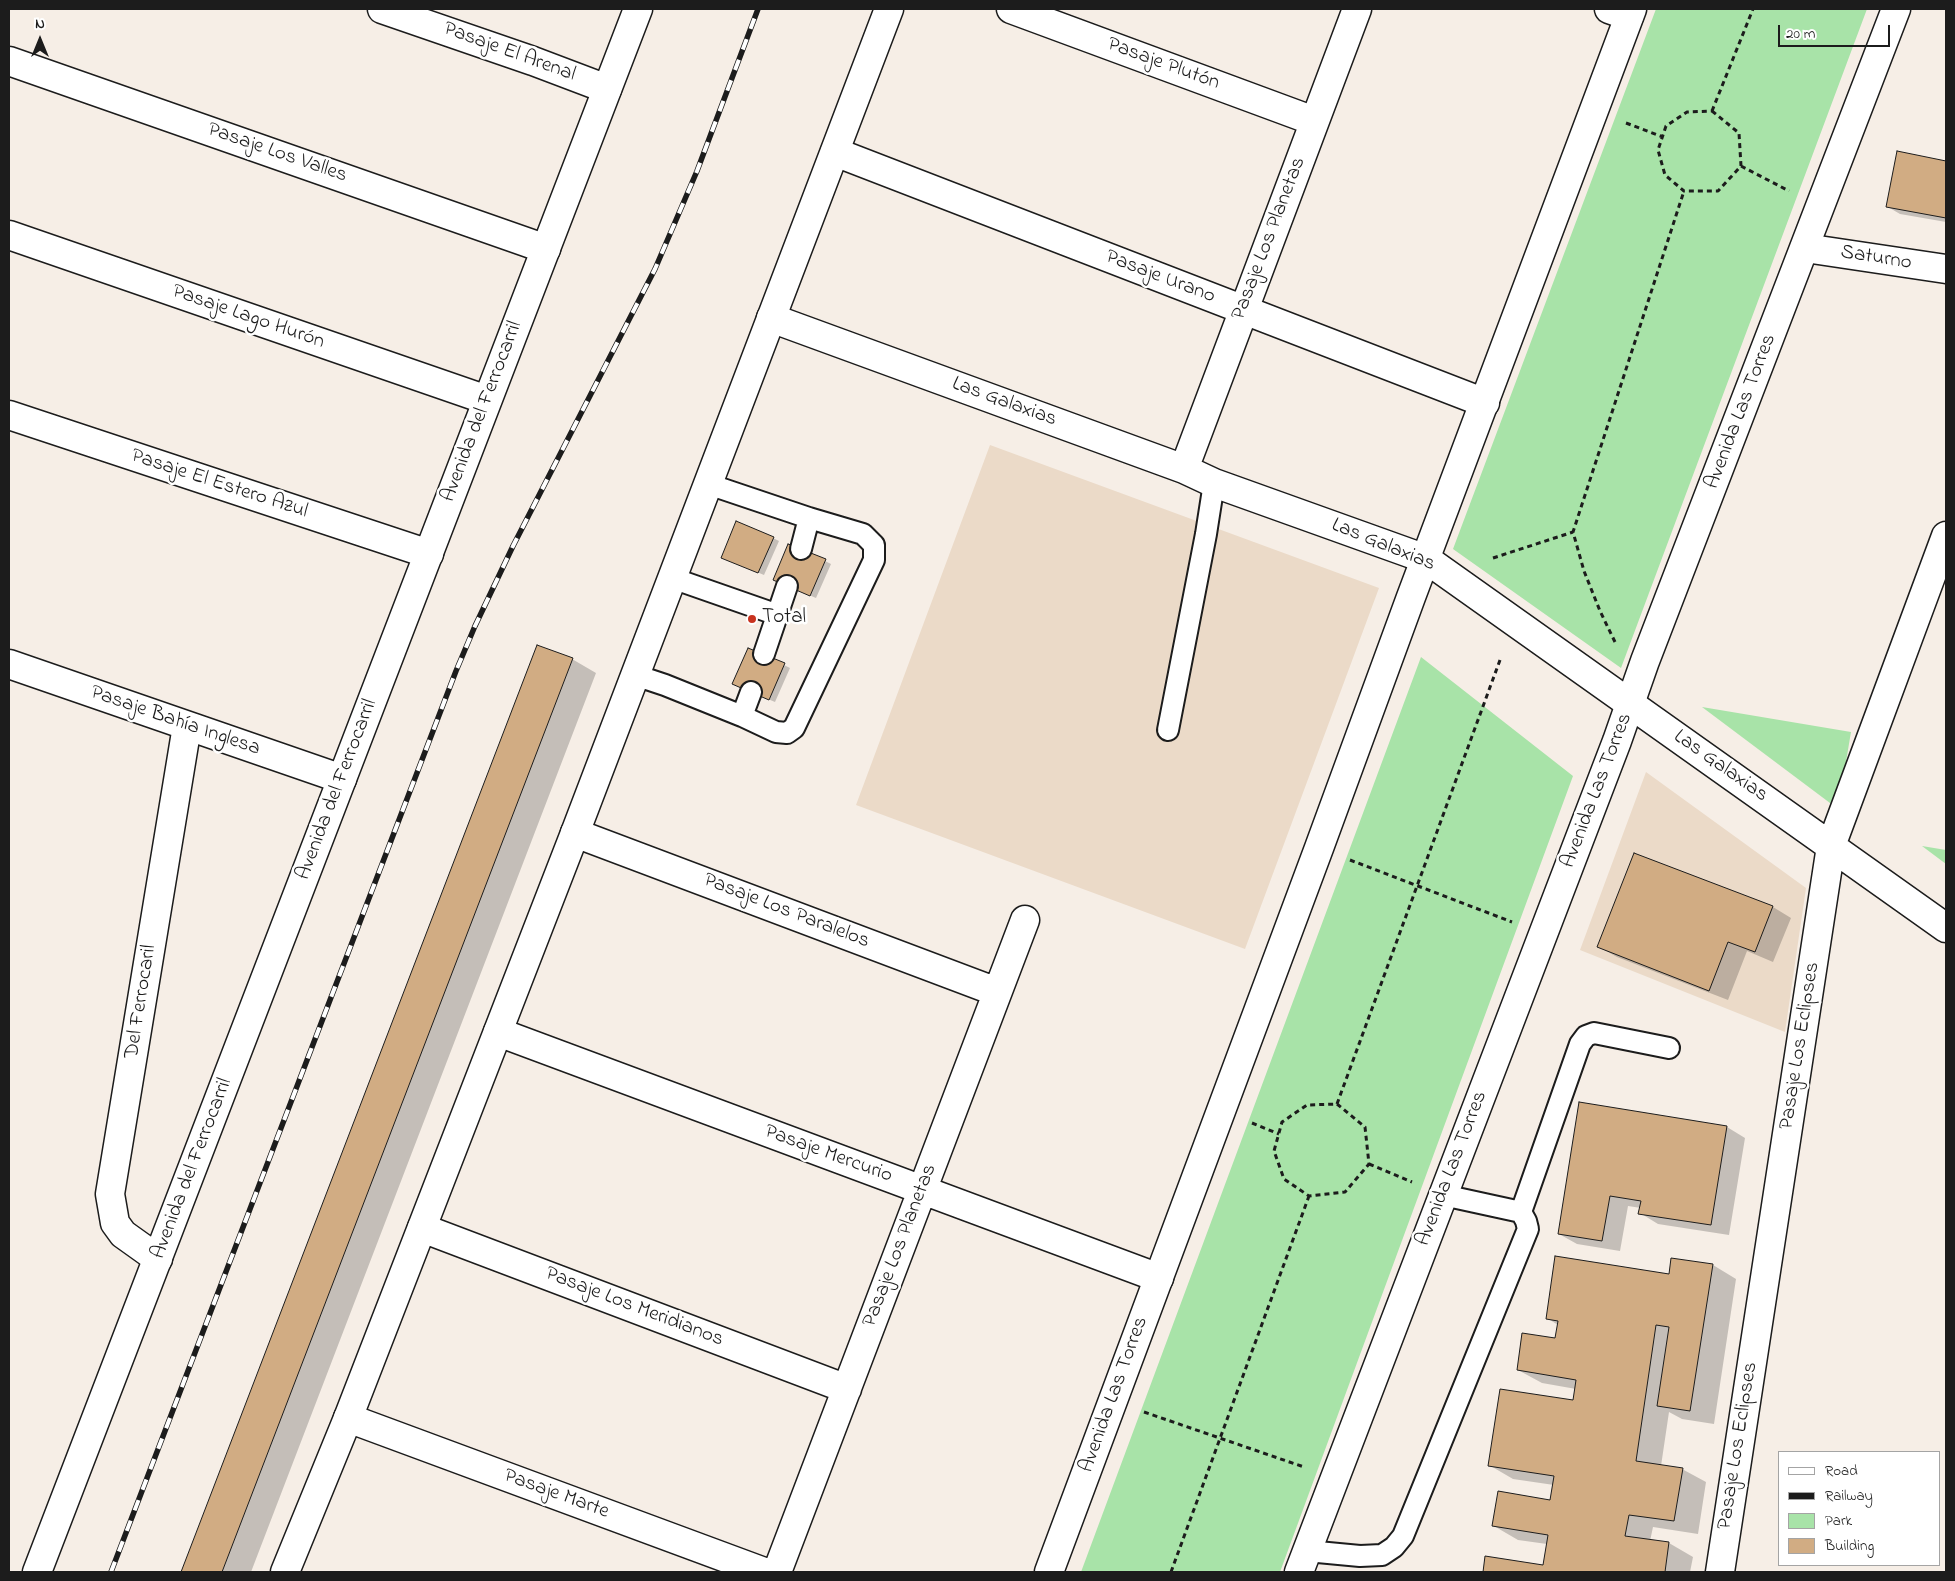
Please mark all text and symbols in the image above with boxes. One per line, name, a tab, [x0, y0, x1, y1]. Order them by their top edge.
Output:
text: N	[35, 14, 45, 35]
north arrow	[15, 15, 65, 65]
scale bar	[1780, 15, 1892, 47]
street label: Pasaje El Arenal	[440, 17, 578, 89]
text: 20 m	[1786, 23, 1815, 45]
street label: Pasaje Plutón	[1103, 33, 1223, 97]
street label: Pasaje Los Valles	[204, 118, 350, 190]
street label: Pasaje Los Planetas	[1227, 154, 1313, 324]
street label: Saturno	[1839, 241, 1913, 277]
street label: Pasaje Urano	[1102, 246, 1218, 310]
street label: Pasaje Lago Hurón	[168, 280, 328, 356]
street label: Avenida del Ferrocarril	[437, 318, 529, 506]
street label: Avenida Las Torres	[1701, 331, 1783, 493]
street label: Las Galaxias	[948, 372, 1060, 434]
street label: Pasaje El Estero Azul	[127, 445, 311, 525]
street label: Las Galaxias	[1327, 514, 1439, 578]
place label: Total	[762, 606, 806, 632]
marker: Total	[746, 613, 758, 625]
street label: Pasaje Bahía Inglesa	[87, 681, 263, 763]
street label: Avenida del Ferrocarril	[292, 696, 384, 884]
street label: Avenida Las Torres	[1557, 710, 1639, 872]
street label: Las Galaxias	[1668, 725, 1772, 809]
street label: Pasaje Los Paralelos	[699, 869, 873, 955]
street label: Del Ferrocaril	[121, 943, 163, 1061]
street label: Pasaje Los Eclipses	[1775, 960, 1827, 1132]
street label: Avenida del Ferrocarril	[147, 1075, 239, 1263]
street label: Avenida Las Torres	[1412, 1088, 1494, 1250]
street label: Pasaje Mercurio	[761, 1120, 895, 1190]
street label: Pasaje Los Planetas	[858, 1161, 944, 1331]
street label: Pasaje Los Meridianos	[541, 1262, 727, 1354]
street label: Avenida Las Torres	[1075, 1314, 1155, 1476]
street label: Pasaje Los Eclipses	[1713, 1360, 1765, 1532]
legend	[1778, 1451, 1940, 1566]
text: Road	[1825, 1460, 1858, 1482]
street label: Pasaje Marte	[500, 1464, 612, 1526]
text: Railway	[1825, 1485, 1873, 1507]
text: Park	[1825, 1510, 1852, 1532]
text: Building	[1825, 1535, 1874, 1557]

